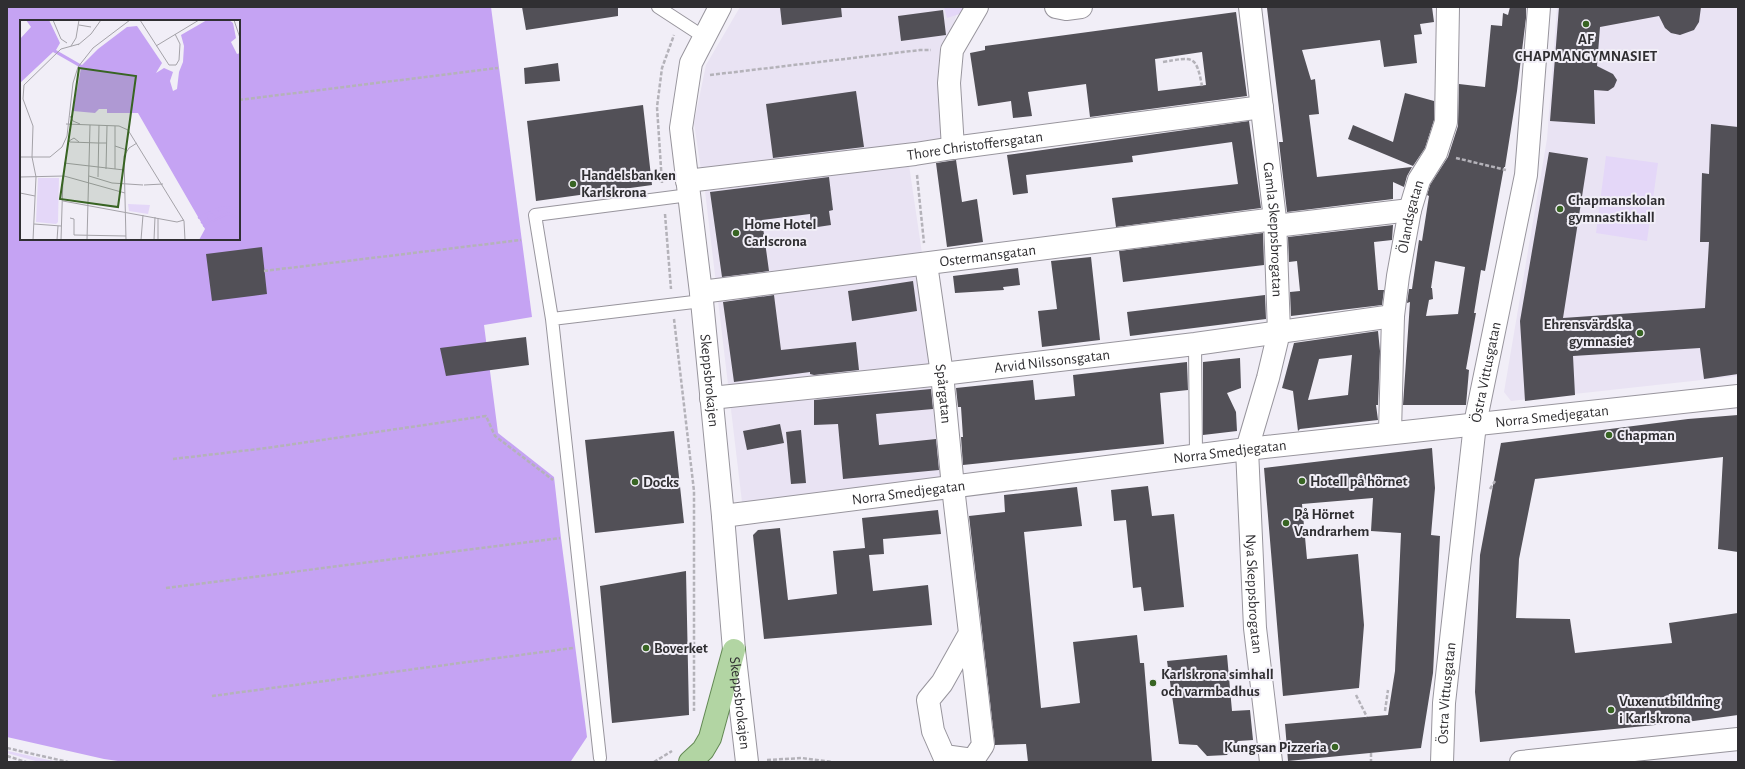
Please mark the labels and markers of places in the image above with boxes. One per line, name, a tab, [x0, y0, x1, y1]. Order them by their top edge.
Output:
marker: AF CHAPMANGYMNASIET	[1581, 19, 1591, 29]
place label: AF CHAPMANGYMNASIET	[1515, 32, 1658, 64]
place label: Handelsbanken Karlskrona	[581, 168, 676, 200]
marker: Handelsbanken Karlskrona	[568, 179, 578, 189]
place label: Chapmanskolan gymnastikhall	[1568, 193, 1665, 225]
marker: Chapmanskolan gymnastikhall	[1555, 204, 1565, 214]
place label: Home Hotel Carlscrona	[744, 217, 816, 249]
marker: Home Hotel Carlscrona	[731, 228, 741, 238]
place label: Ehrensvärdska gymnasiet	[1543, 317, 1632, 349]
marker: Ehrensvärdska gymnasiet	[1635, 328, 1645, 338]
place label: Chapman	[1617, 428, 1675, 443]
marker: Chapman	[1604, 430, 1614, 440]
place label: Hotell på hörnet	[1310, 474, 1408, 489]
place label: Docks	[643, 475, 679, 490]
marker: Hotell på hörnet	[1297, 476, 1307, 486]
marker: Docks	[630, 477, 640, 487]
place label: På Hörnet Vandrarhem	[1294, 507, 1369, 539]
marker: På Hörnet Vandrarhem	[1281, 518, 1291, 528]
place label: Boverket	[654, 641, 708, 656]
marker: Boverket	[641, 643, 651, 653]
place label: Karlskrona simhall och varmbadhus	[1161, 667, 1274, 699]
marker: Karlskrona simhall och varmbadhus	[1148, 678, 1158, 688]
place label: Vuxenutbildning i Karlskrona	[1619, 694, 1721, 726]
marker: Vuxenutbildning i Karlskrona	[1606, 705, 1616, 715]
place label: Kungsan Pizzeria	[1224, 740, 1327, 755]
marker: Kungsan Pizzeria	[1330, 742, 1340, 752]

